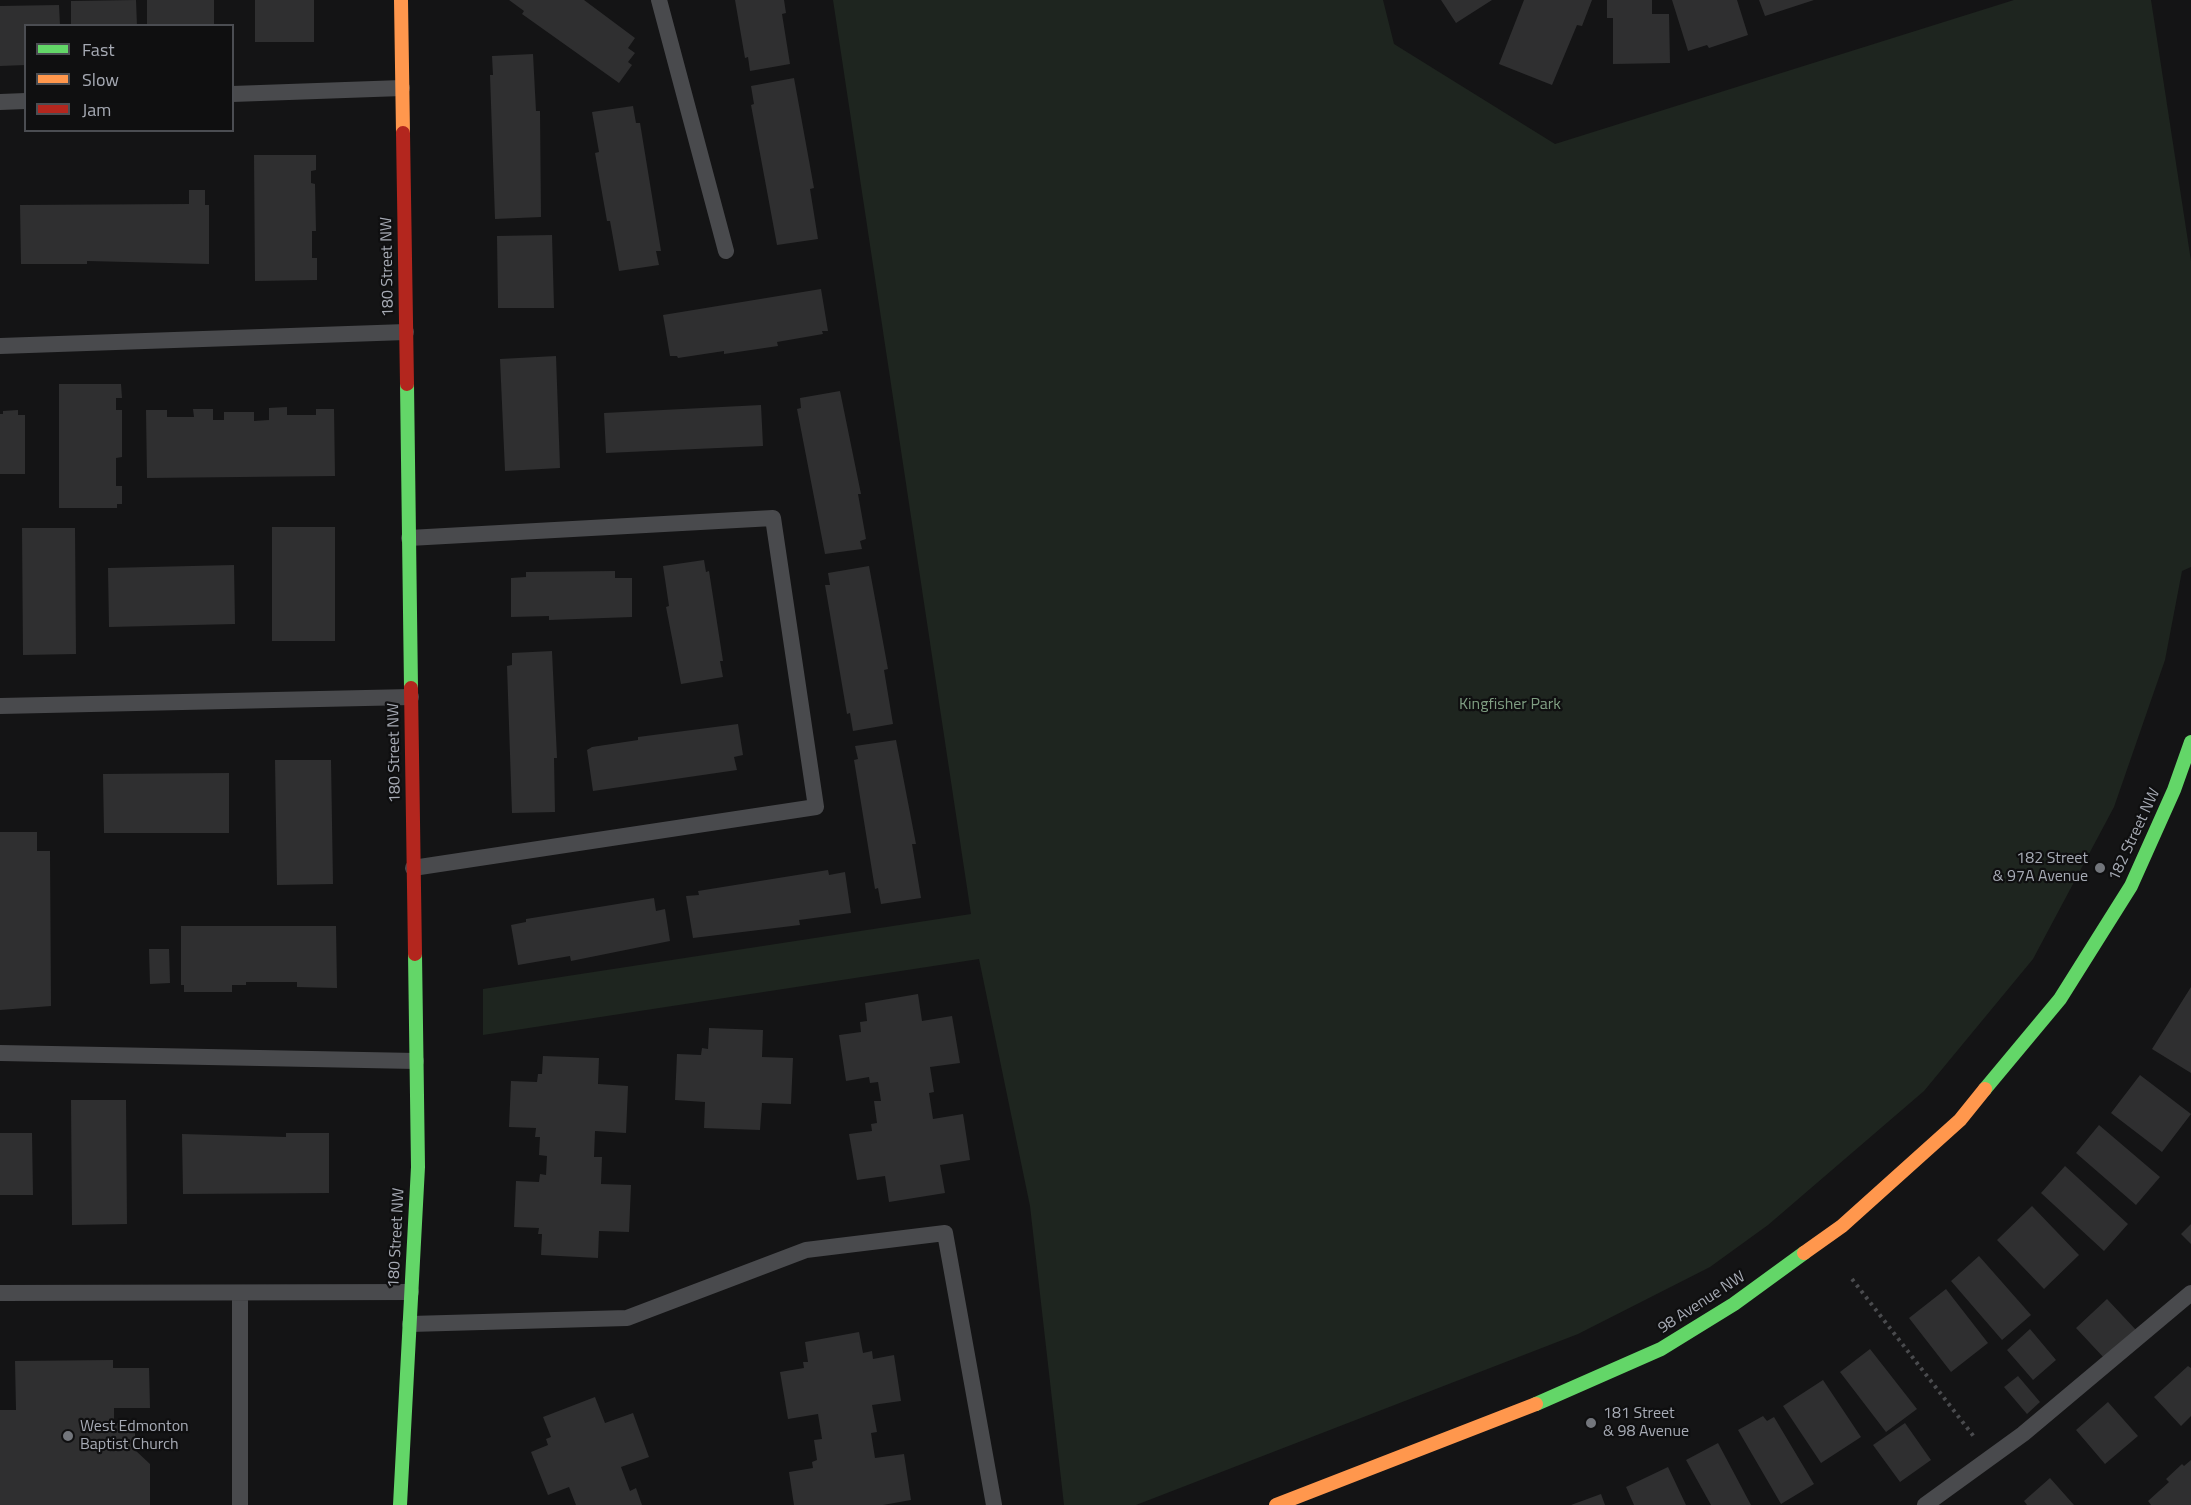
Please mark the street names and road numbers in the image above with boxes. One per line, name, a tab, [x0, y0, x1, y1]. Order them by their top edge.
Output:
street label: 180 Street NW	[378, 217, 398, 317]
street label: 180 Street NW	[385, 703, 405, 803]
street label: 182 Street NW	[2105, 786, 2165, 884]
street label: 180 Street NW	[385, 1187, 409, 1289]
street label: 98 Avenue NW	[1655, 1268, 1749, 1338]

